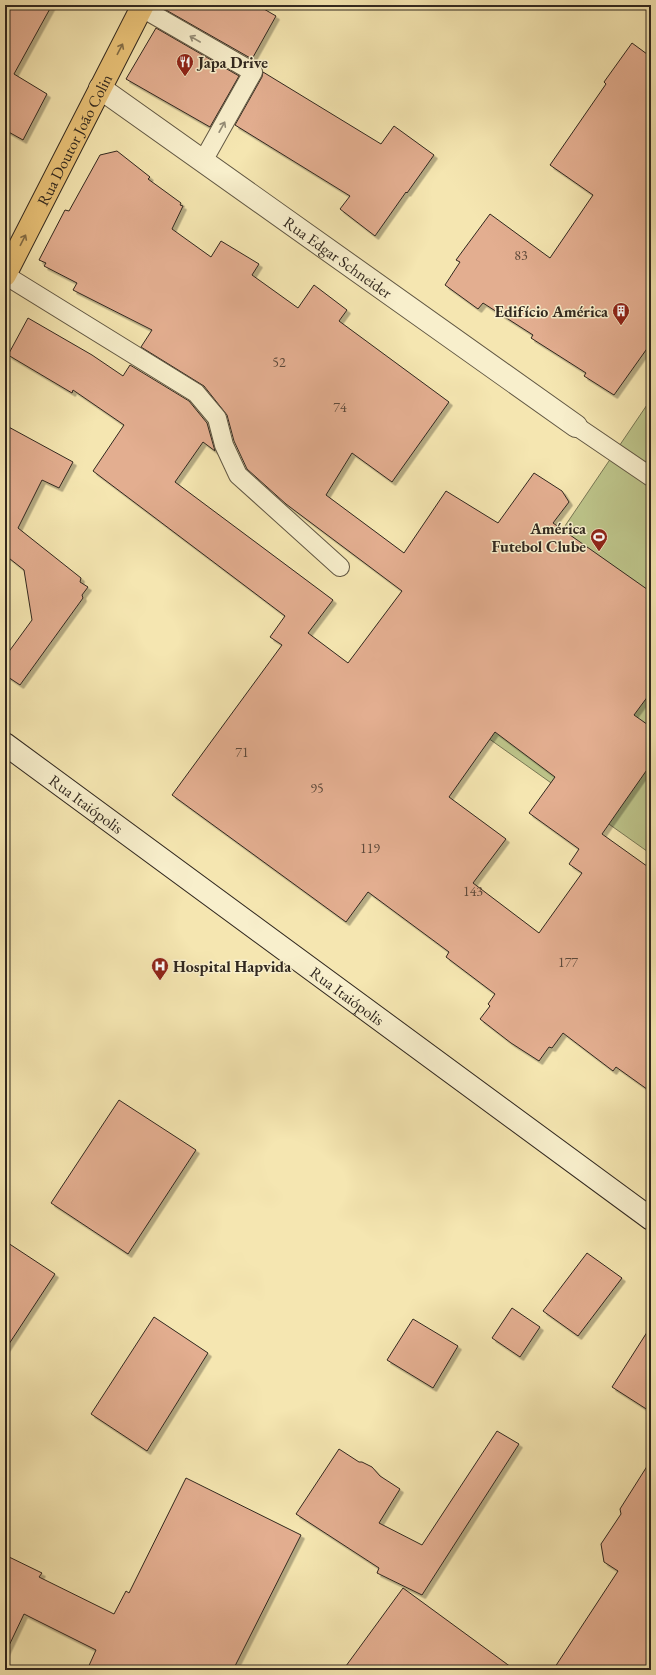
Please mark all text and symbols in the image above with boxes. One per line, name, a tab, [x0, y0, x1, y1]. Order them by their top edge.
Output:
one-way arrow	[189, 34, 201, 42]
one-way arrow	[117, 44, 125, 56]
restaurant icon: Japa Drive	[175, 52, 195, 77]
place label: Japa Drive	[196, 52, 268, 73]
street label: Rua Doutor João Colin	[32, 70, 117, 209]
one-way arrow	[218, 121, 226, 133]
street label: Rua Edgar Schneider	[280, 211, 397, 303]
one-way arrow	[20, 234, 27, 246]
house number: 83	[514, 246, 528, 264]
place label: Edifício América	[495, 301, 609, 322]
building icon: Edifício América	[611, 301, 631, 326]
house number: 52	[272, 353, 286, 371]
house number: 74	[333, 398, 347, 416]
place label: América Futebol Clube	[491, 518, 587, 557]
sports icon: América Futebol Clube	[589, 527, 609, 552]
house number: 71	[235, 743, 249, 761]
street label: Rua Itaiópolis	[45, 770, 128, 838]
house number: 95	[310, 779, 324, 797]
house number: 119	[360, 839, 380, 857]
house number: 143	[463, 882, 483, 900]
house number: 177	[558, 953, 578, 971]
hospital icon: Hospital Hapvida	[150, 956, 170, 981]
place label: Hospital Hapvida	[173, 956, 292, 977]
street label: Rua Itaiópolis	[306, 962, 389, 1030]

